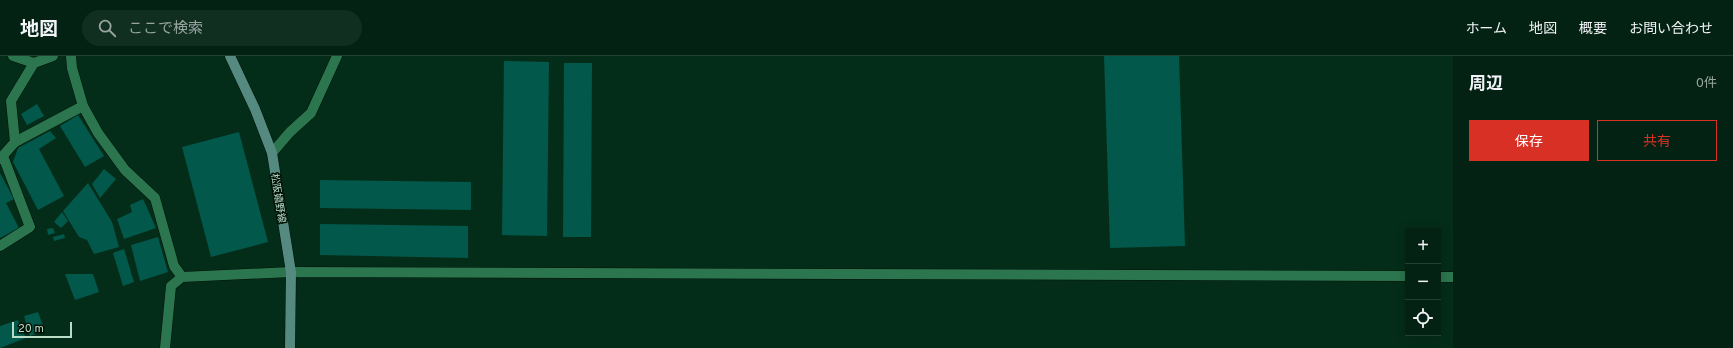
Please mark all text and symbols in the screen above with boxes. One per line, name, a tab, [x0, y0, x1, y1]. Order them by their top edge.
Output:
search box	[82, 10, 362, 46]
icon: search	[96, 17, 118, 39]
text: 地図	[20, 18, 58, 42]
text: ここで検索	[128, 20, 203, 39]
text: ホーム	[1465, 21, 1507, 38]
text: 地図	[1529, 21, 1557, 38]
text: 概要	[1579, 21, 1607, 38]
text: お問い合わせ	[1629, 21, 1713, 38]
text: 周辺	[1469, 74, 1503, 96]
text: 0件	[1696, 76, 1717, 92]
button: 保存	[1469, 120, 1589, 161]
button: 共有	[1597, 120, 1717, 161]
street label: 松阪嬉野線	[267, 173, 288, 224]
map controls	[1405, 228, 1441, 336]
button: +	[1405, 228, 1441, 264]
button: −	[1405, 264, 1441, 300]
button: locate	[1405, 300, 1441, 336]
scale bar	[12, 320, 72, 339]
text: 20 m	[18, 322, 44, 336]

